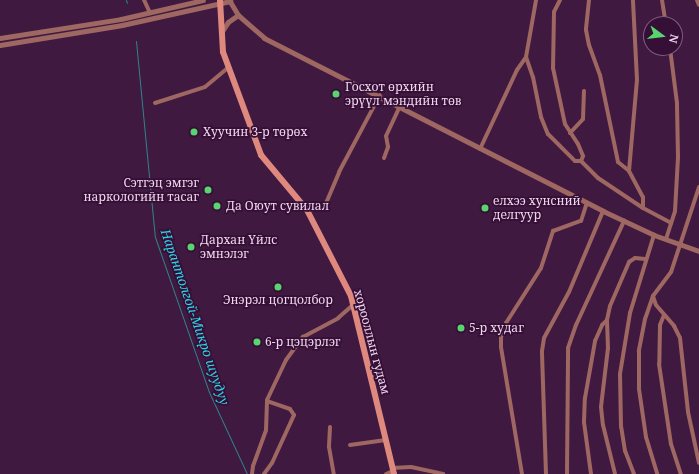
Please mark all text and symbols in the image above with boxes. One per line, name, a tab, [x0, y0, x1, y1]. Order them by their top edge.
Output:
north arrow	[643, 16, 683, 56]
text: N	[666, 33, 682, 45]
place label: Госхот өрхийн эрүүл мэндийн төв	[345, 80, 462, 108]
marker: Госхот өрхийн эрүүл мэндийн төв	[330, 88, 342, 100]
place label: Хуучин 3-р төрөх	[203, 125, 307, 139]
marker: Хуучин 3-р төрөх	[188, 126, 200, 138]
place label: Сэтгэц эмгэг наркологийн тасаг	[83, 176, 199, 204]
marker: Сэтгэц эмгэг наркологийн тасаг	[202, 184, 214, 196]
place label: елхээ хунсний делгуур	[493, 194, 581, 222]
place label: Да Оюут сувилал	[226, 199, 329, 213]
marker: Да Оюут сувилал	[211, 200, 223, 212]
marker: елхээ хунсний делгуур	[480, 203, 490, 213]
water label: Нарантолгой-Микро шуудуу	[157, 227, 233, 407]
place label: Дархан Үйлс эмнэлэг	[200, 233, 277, 261]
marker: Дархан Үйлс эмнэлэг	[185, 241, 197, 253]
marker: Энэрэл цогцолбор	[273, 282, 283, 292]
street label: хорооллын гудам	[351, 288, 393, 396]
place label: Энэрэл цогцолбор	[223, 293, 333, 307]
place label: 5-р худаг	[469, 321, 524, 335]
marker: 5-р худаг	[456, 323, 466, 333]
place label: 6-р цэцэрлэг	[265, 335, 341, 349]
marker: 6-р цэцэрлэг	[252, 337, 262, 347]

